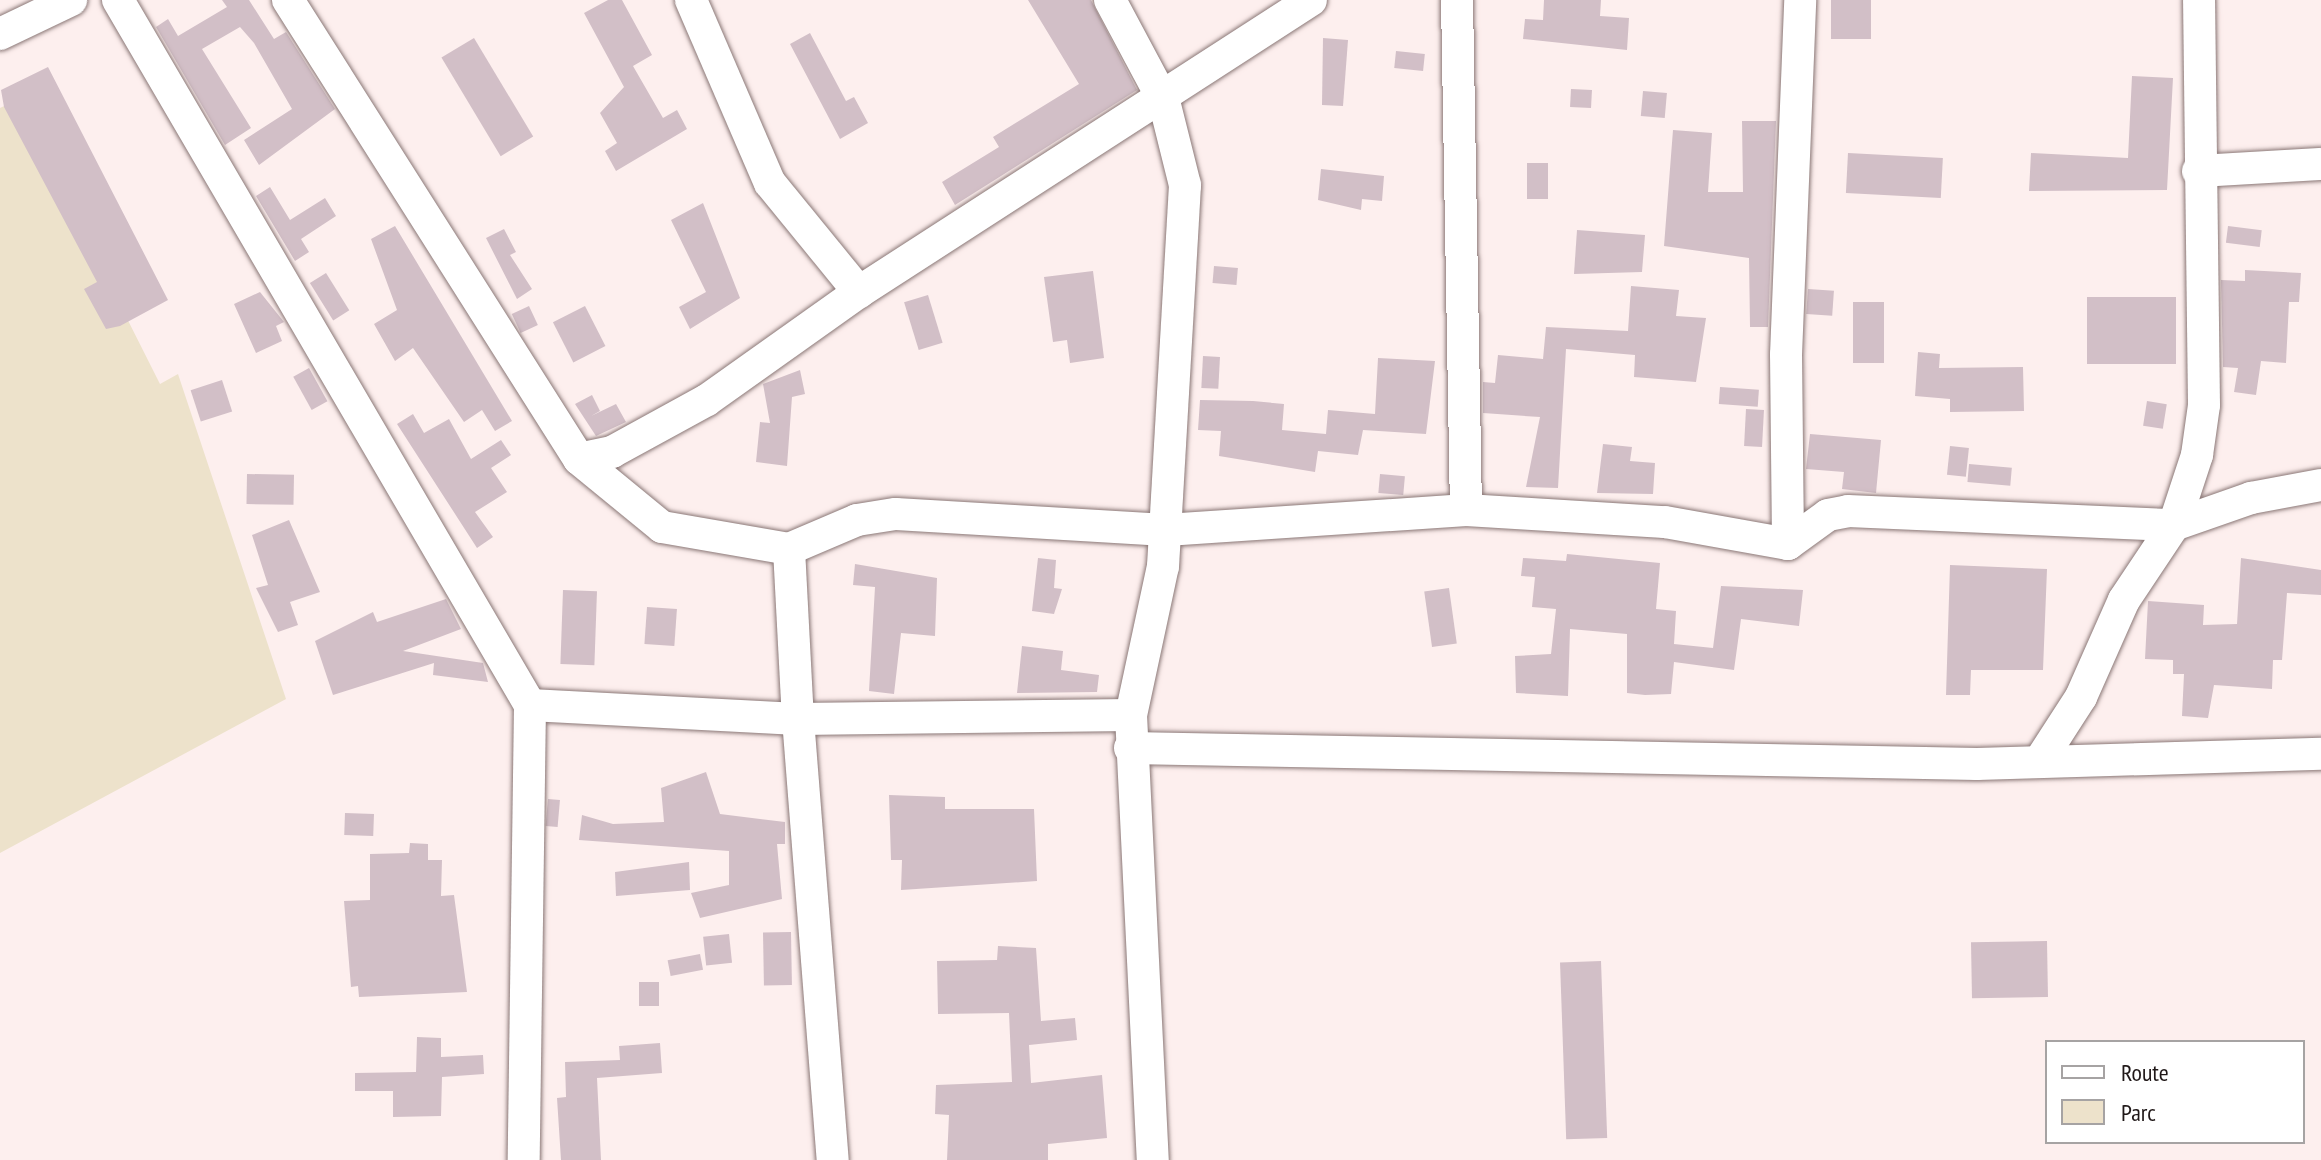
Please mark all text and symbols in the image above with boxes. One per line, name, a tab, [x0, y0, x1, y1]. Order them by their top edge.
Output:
legend	[2045, 1040, 2305, 1144]
text: Route	[2121, 1057, 2169, 1088]
text: Parc	[2121, 1097, 2156, 1128]

